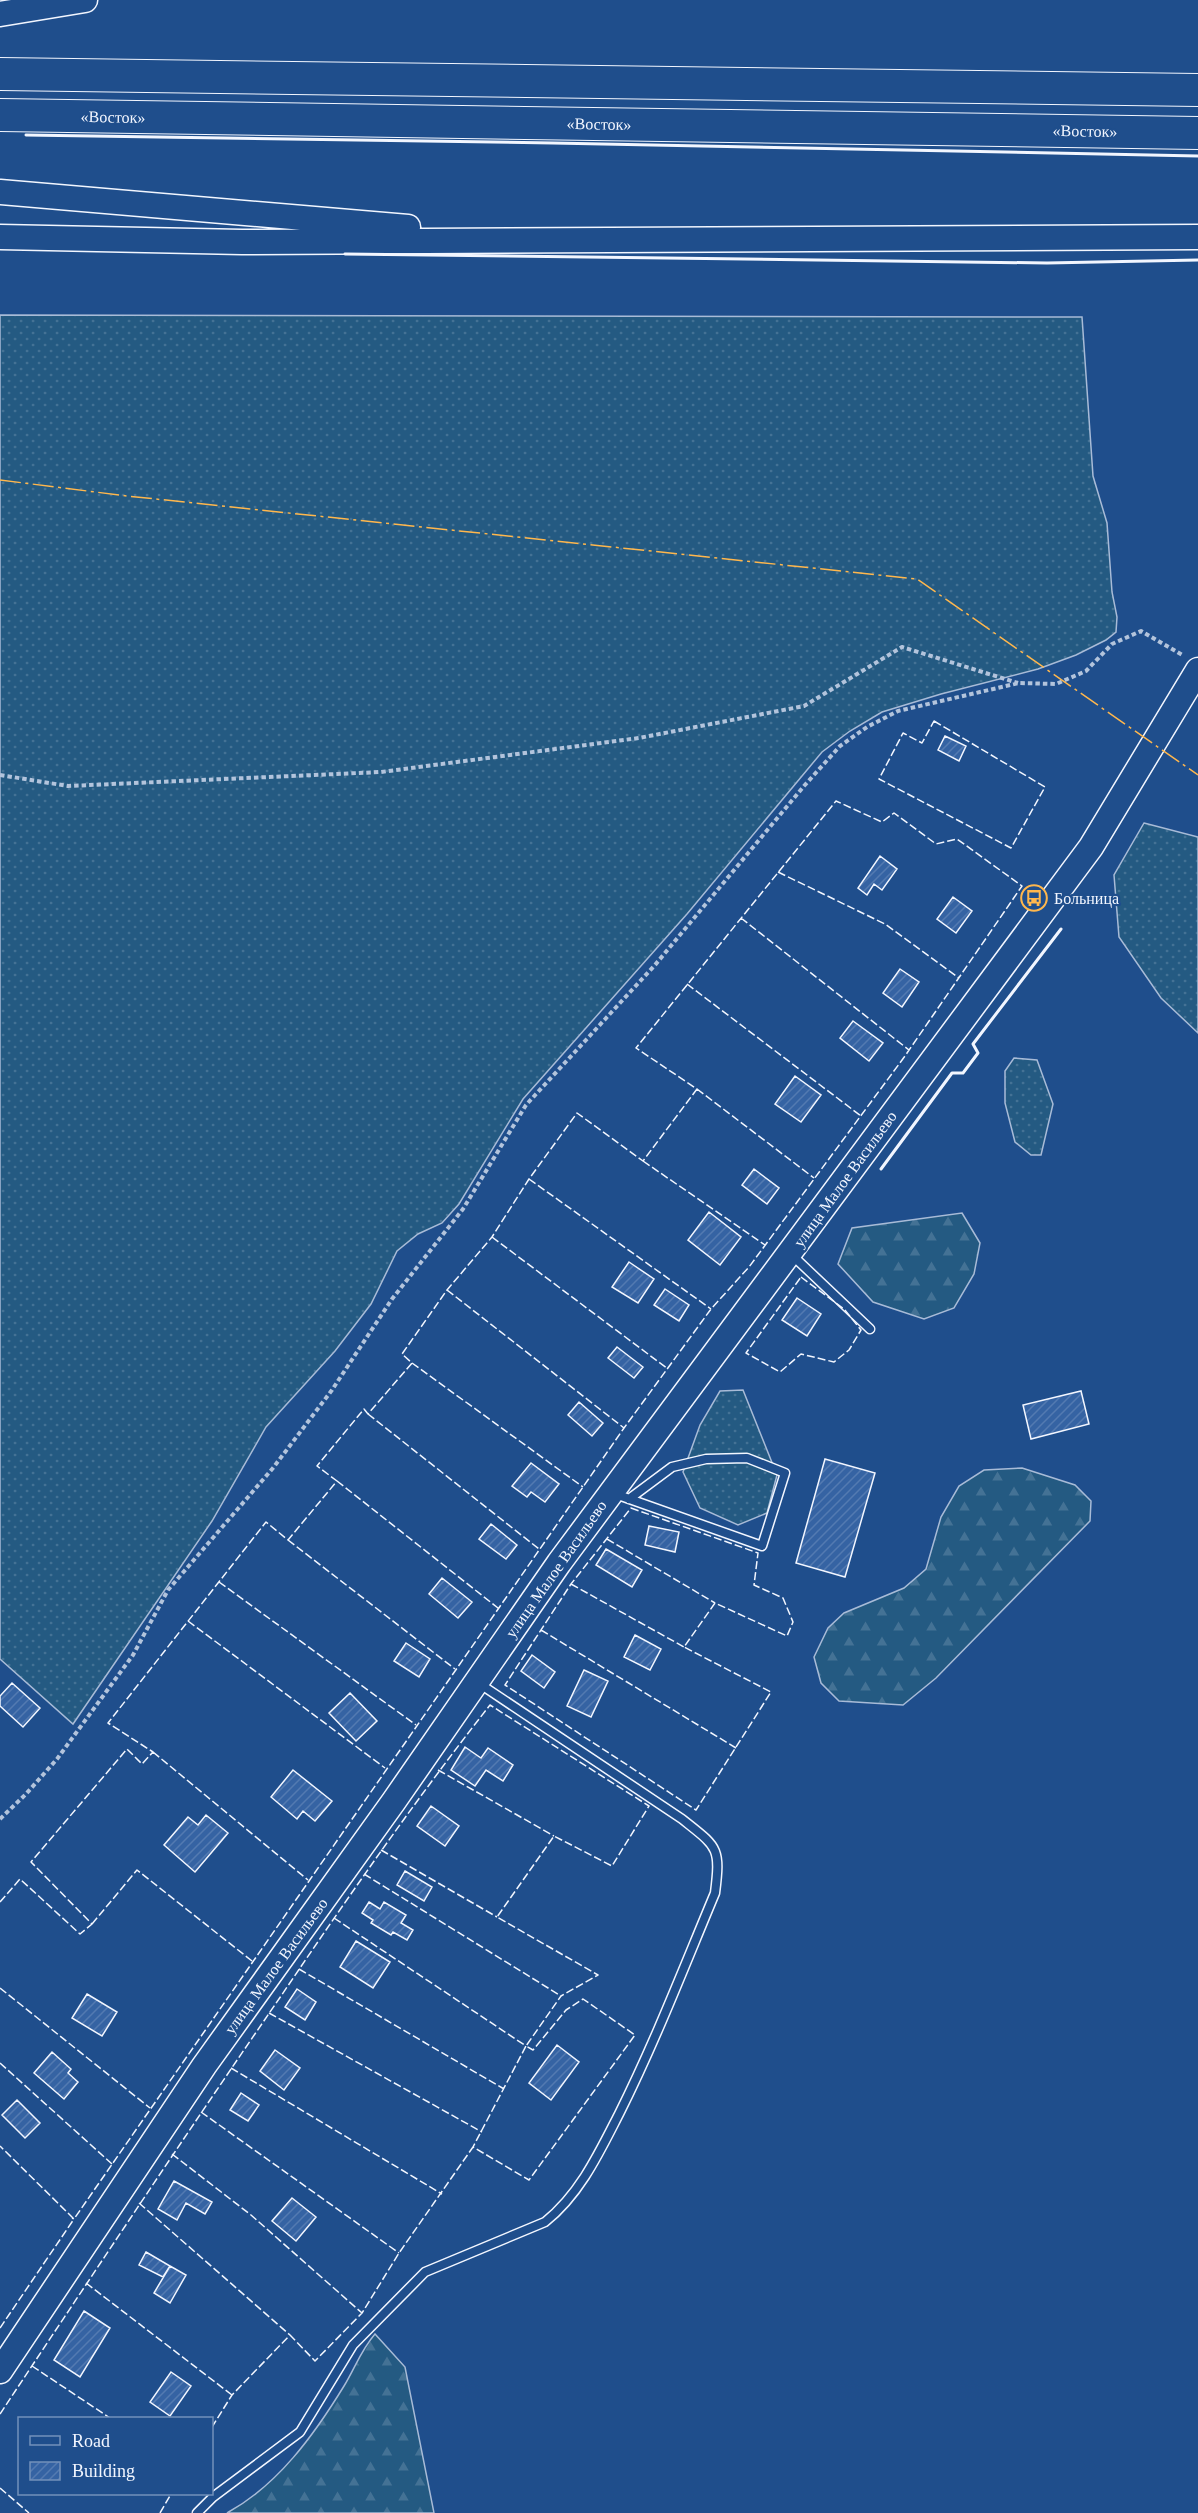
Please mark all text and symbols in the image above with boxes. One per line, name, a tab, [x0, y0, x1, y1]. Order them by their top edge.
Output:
street label: «Восток»	[80, 108, 146, 126]
street label: «Восток»	[566, 115, 632, 133]
street label: «Восток»	[1052, 122, 1118, 140]
bus stop icon: Больница	[1019, 883, 1049, 913]
place label: Больница	[1054, 890, 1119, 908]
street label: улица Малое Васильево	[790, 1108, 901, 1251]
street label: улица Малое Васильево	[502, 1497, 611, 1641]
street label: улица Малое Васильево	[221, 1895, 332, 2038]
legend	[18, 2417, 213, 2495]
text: Road	[72, 2431, 110, 2451]
text: Building	[72, 2461, 135, 2481]

